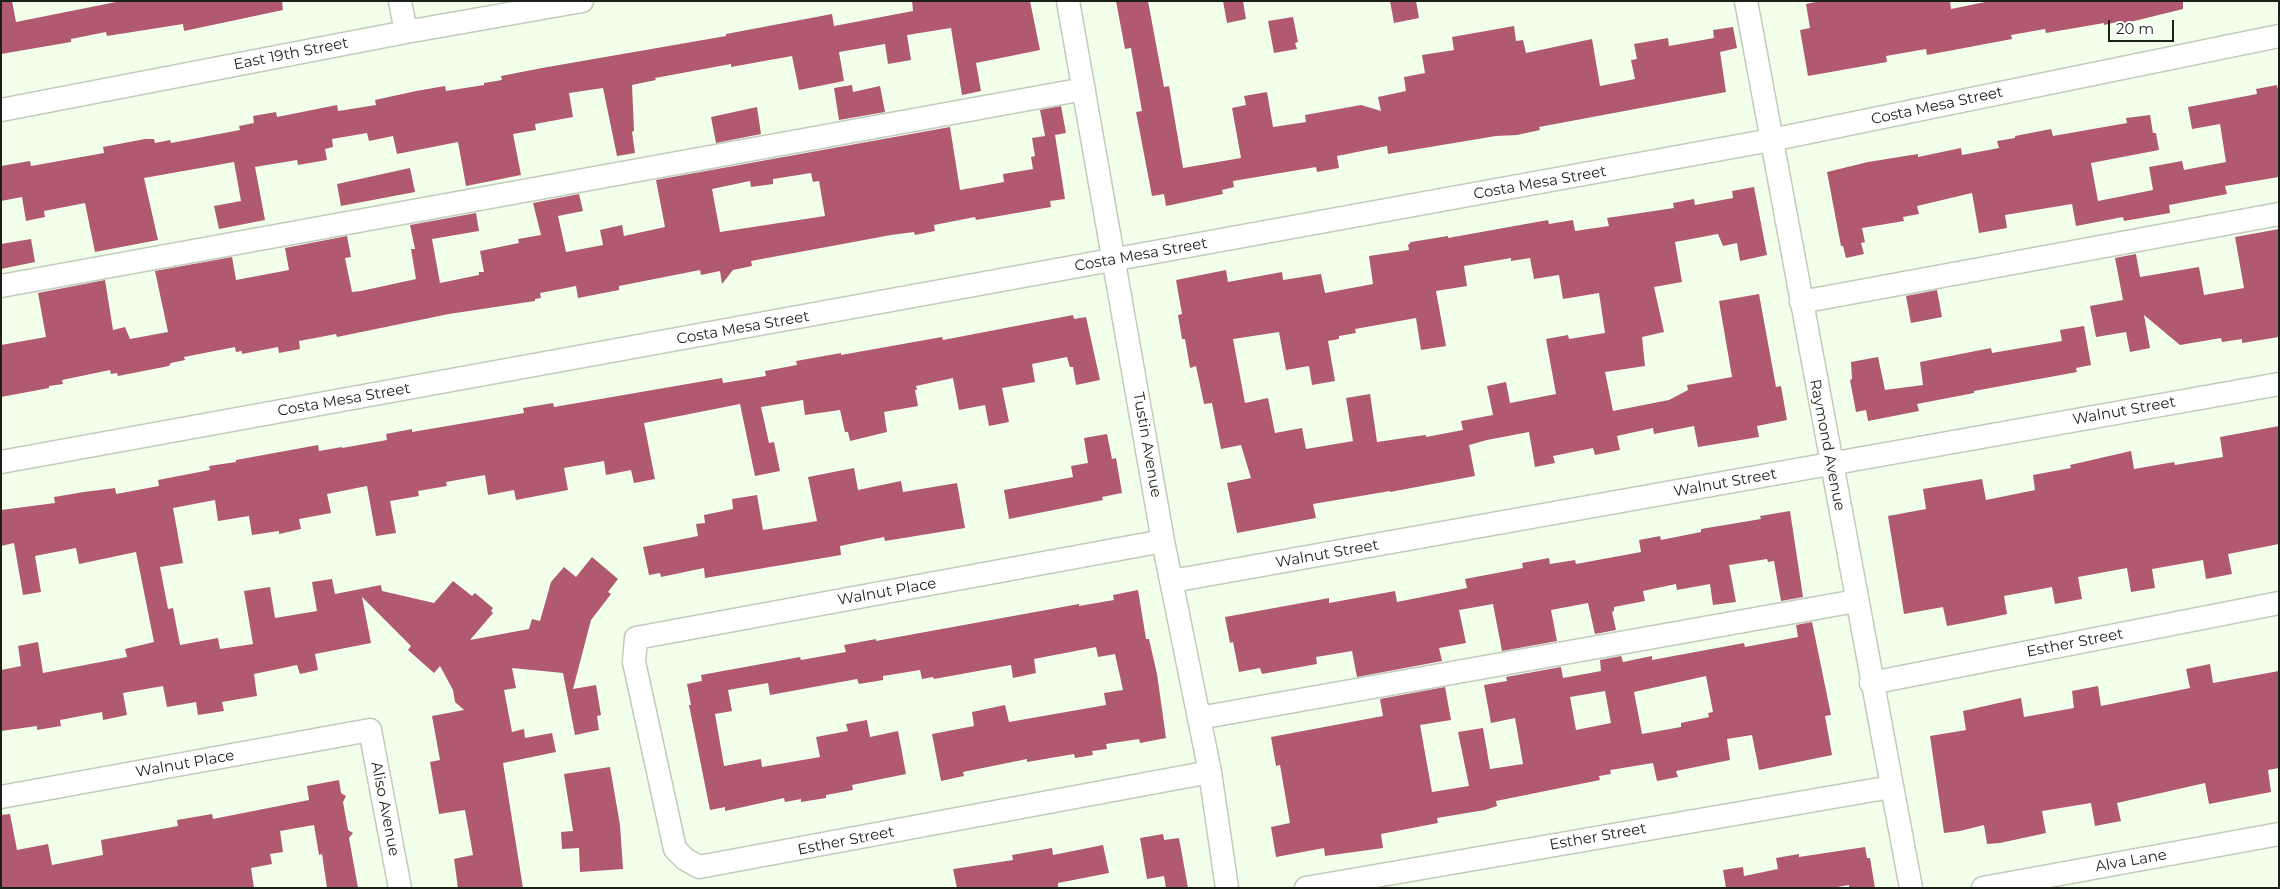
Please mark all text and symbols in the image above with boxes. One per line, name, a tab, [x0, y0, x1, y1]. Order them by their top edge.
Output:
scale bar	[2110, 10, 2176, 42]
text: 20 m	[2116, 19, 2154, 38]
street label: East 19th Street	[232, 34, 350, 74]
street label: Costa Mesa Street	[1869, 83, 2005, 129]
street label: Costa Mesa Street	[1472, 162, 1608, 204]
street label: Costa Mesa Street	[1073, 234, 1209, 276]
street label: Costa Mesa Street	[675, 307, 811, 349]
street label: Raymond Avenue	[1805, 378, 1849, 512]
street label: Costa Mesa Street	[276, 379, 412, 421]
street label: Tustin Avenue	[1129, 391, 1165, 499]
street label: Walnut Street	[2071, 393, 2177, 429]
street label: Walnut Street	[1672, 465, 1778, 501]
street label: Walnut Street	[1274, 536, 1380, 572]
street label: Walnut Place	[836, 574, 938, 610]
street label: Esther Street	[2025, 625, 2125, 661]
street label: Walnut Place	[134, 746, 236, 782]
street label: Aliso Avenue	[367, 760, 403, 858]
street label: Esther Street	[1548, 820, 1648, 854]
street label: Esther Street	[796, 823, 896, 859]
street label: Alva Lane	[2094, 846, 2168, 876]

